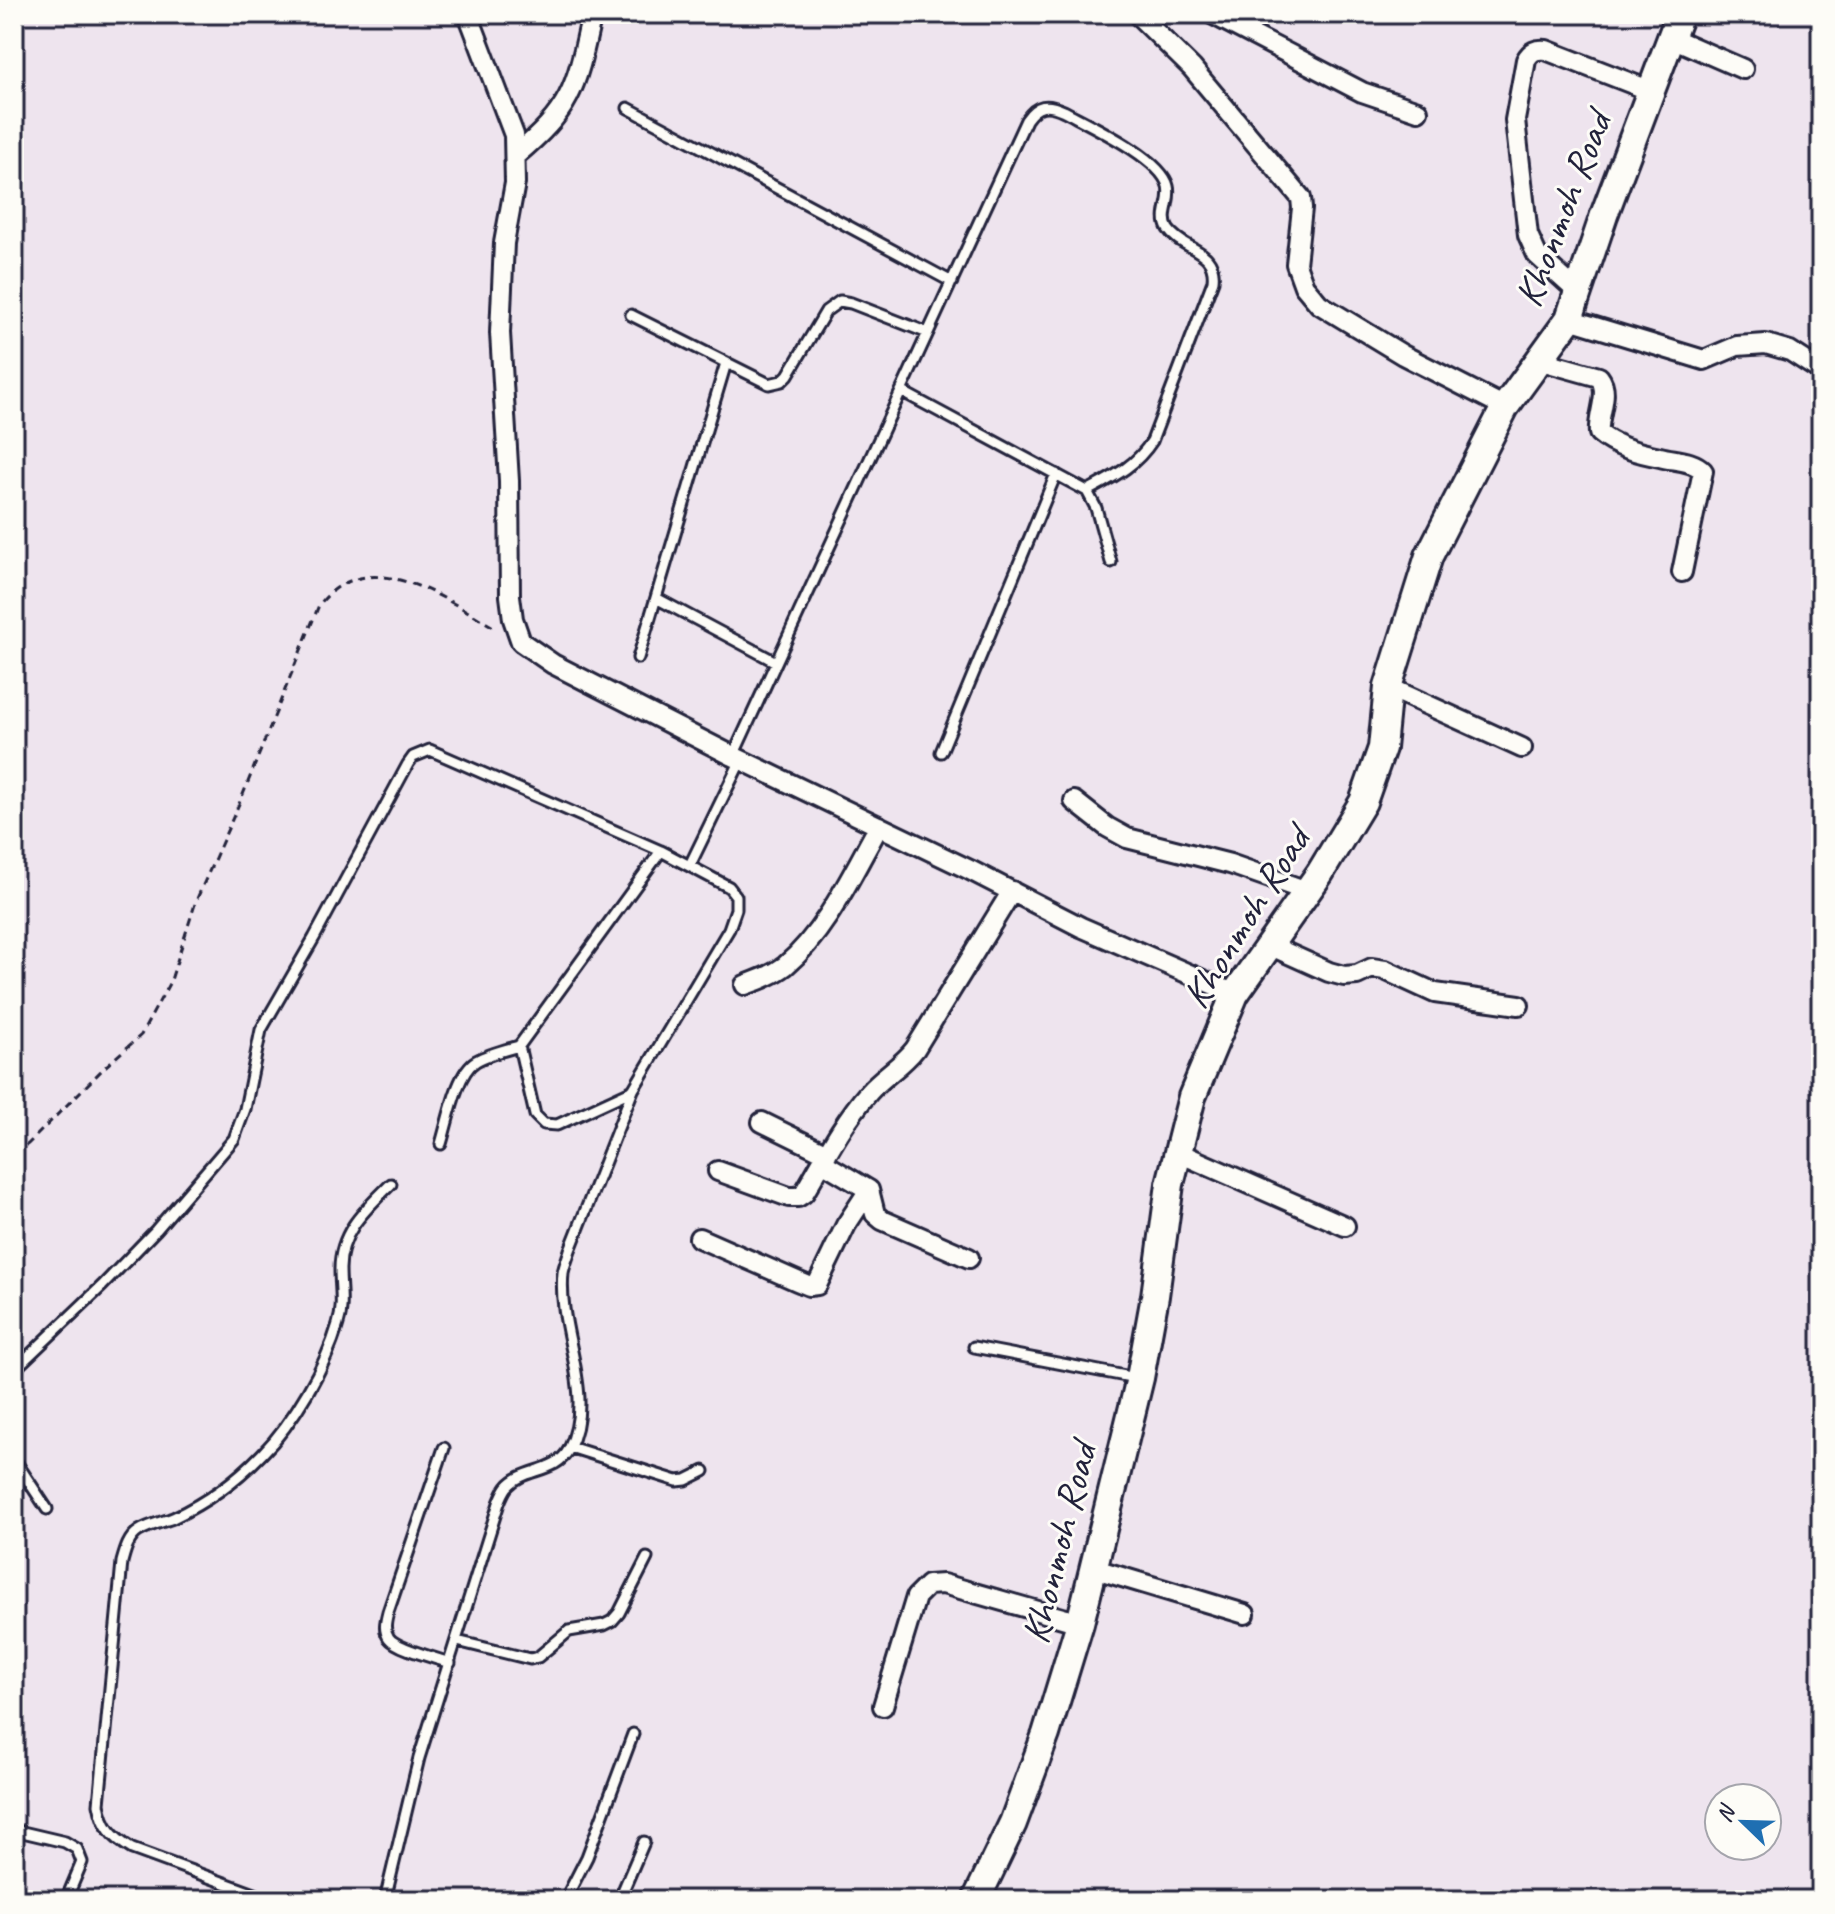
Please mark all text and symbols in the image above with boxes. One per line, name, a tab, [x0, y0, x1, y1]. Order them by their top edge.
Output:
street label: Khonmoh Road	[1503, 99, 1625, 314]
street label: Khonmoh Road	[1171, 812, 1324, 1017]
street label: Khonmoh Road	[1010, 1432, 1109, 1648]
north arrow	[1703, 1782, 1783, 1862]
text: N	[1710, 1800, 1742, 1826]

